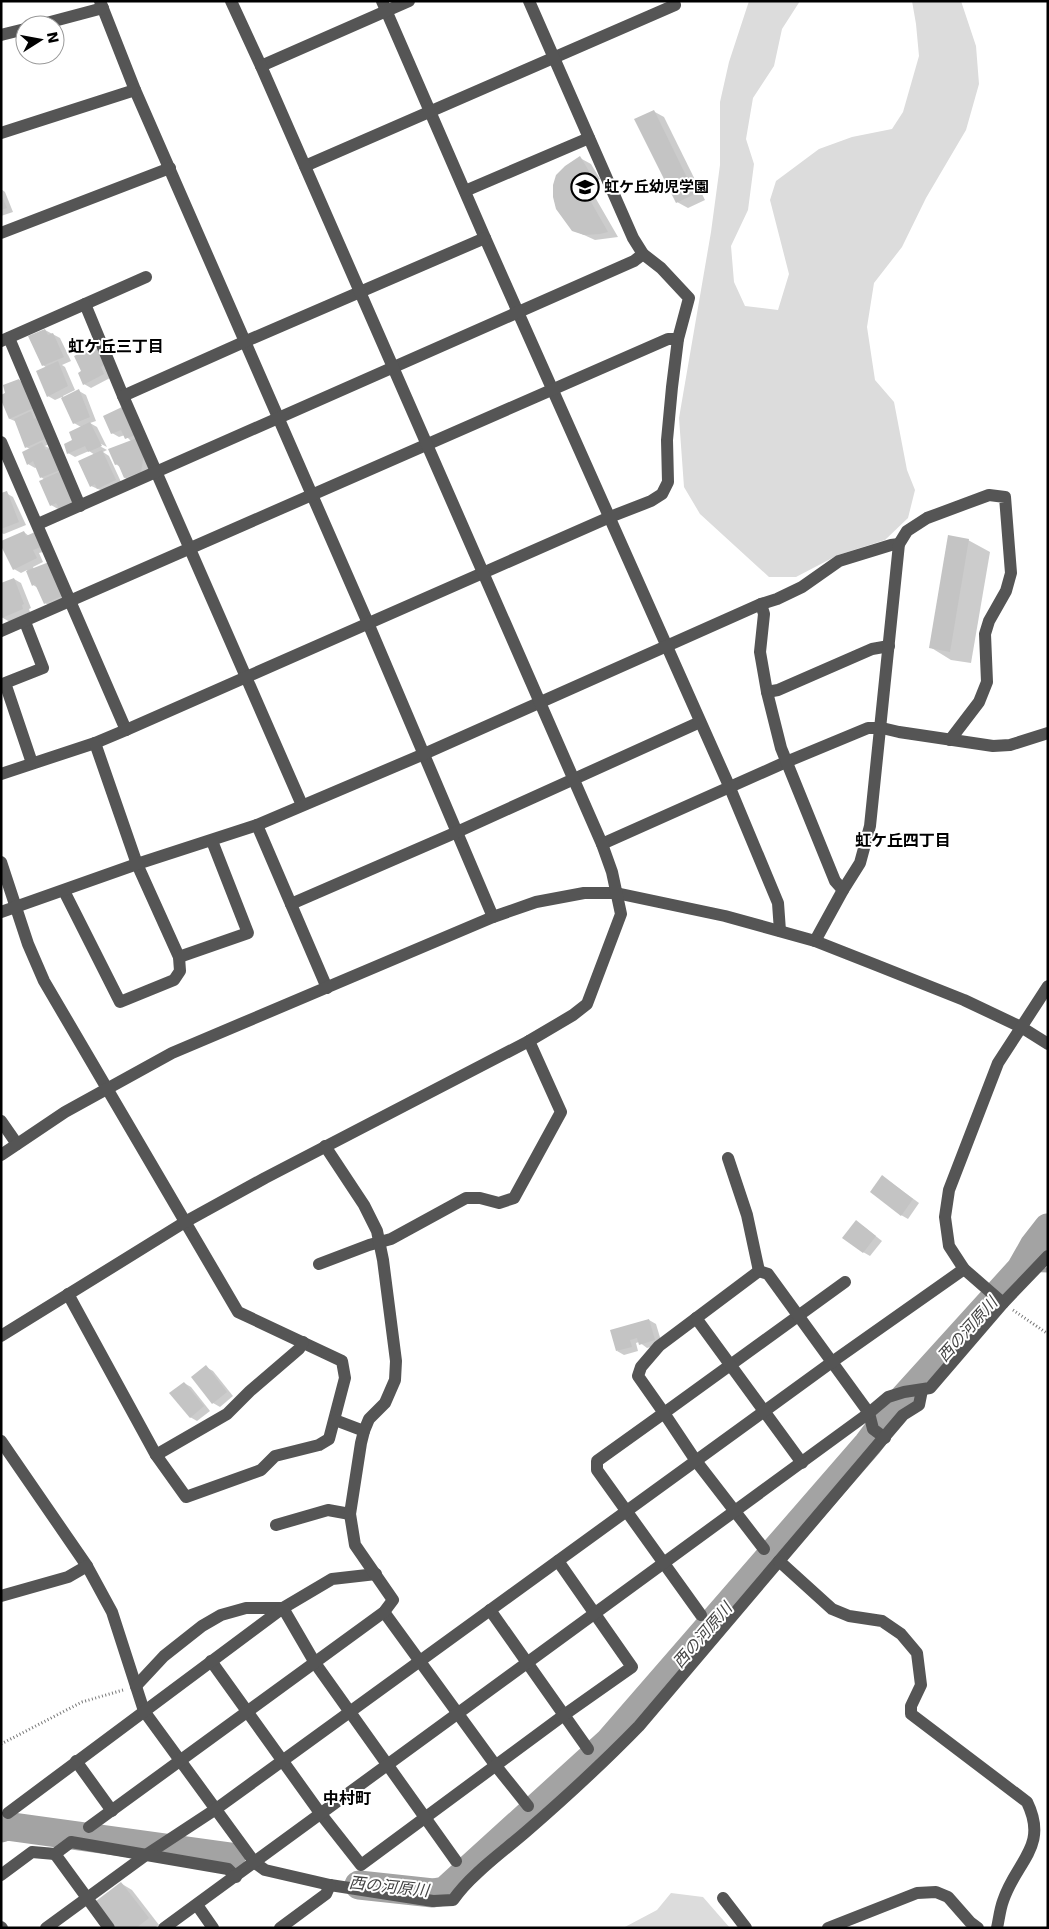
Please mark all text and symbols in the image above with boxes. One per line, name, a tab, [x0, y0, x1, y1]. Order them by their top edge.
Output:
north arrow	[15, 15, 65, 65]
text: N	[44, 30, 62, 45]
school or university icon: 虹ケ丘幼児学園	[570, 172, 600, 202]
place label: 虹ケ丘幼児学園	[604, 178, 709, 196]
district label: 虹ケ丘三丁目	[68, 337, 164, 356]
district label: 虹ケ丘四丁目	[855, 831, 951, 850]
water label: 西の河原川	[934, 1292, 1003, 1365]
water label: 西の河原川	[669, 1597, 737, 1672]
district label: 中村町	[323, 1789, 371, 1808]
water label: 西の河原川	[348, 1873, 432, 1900]

